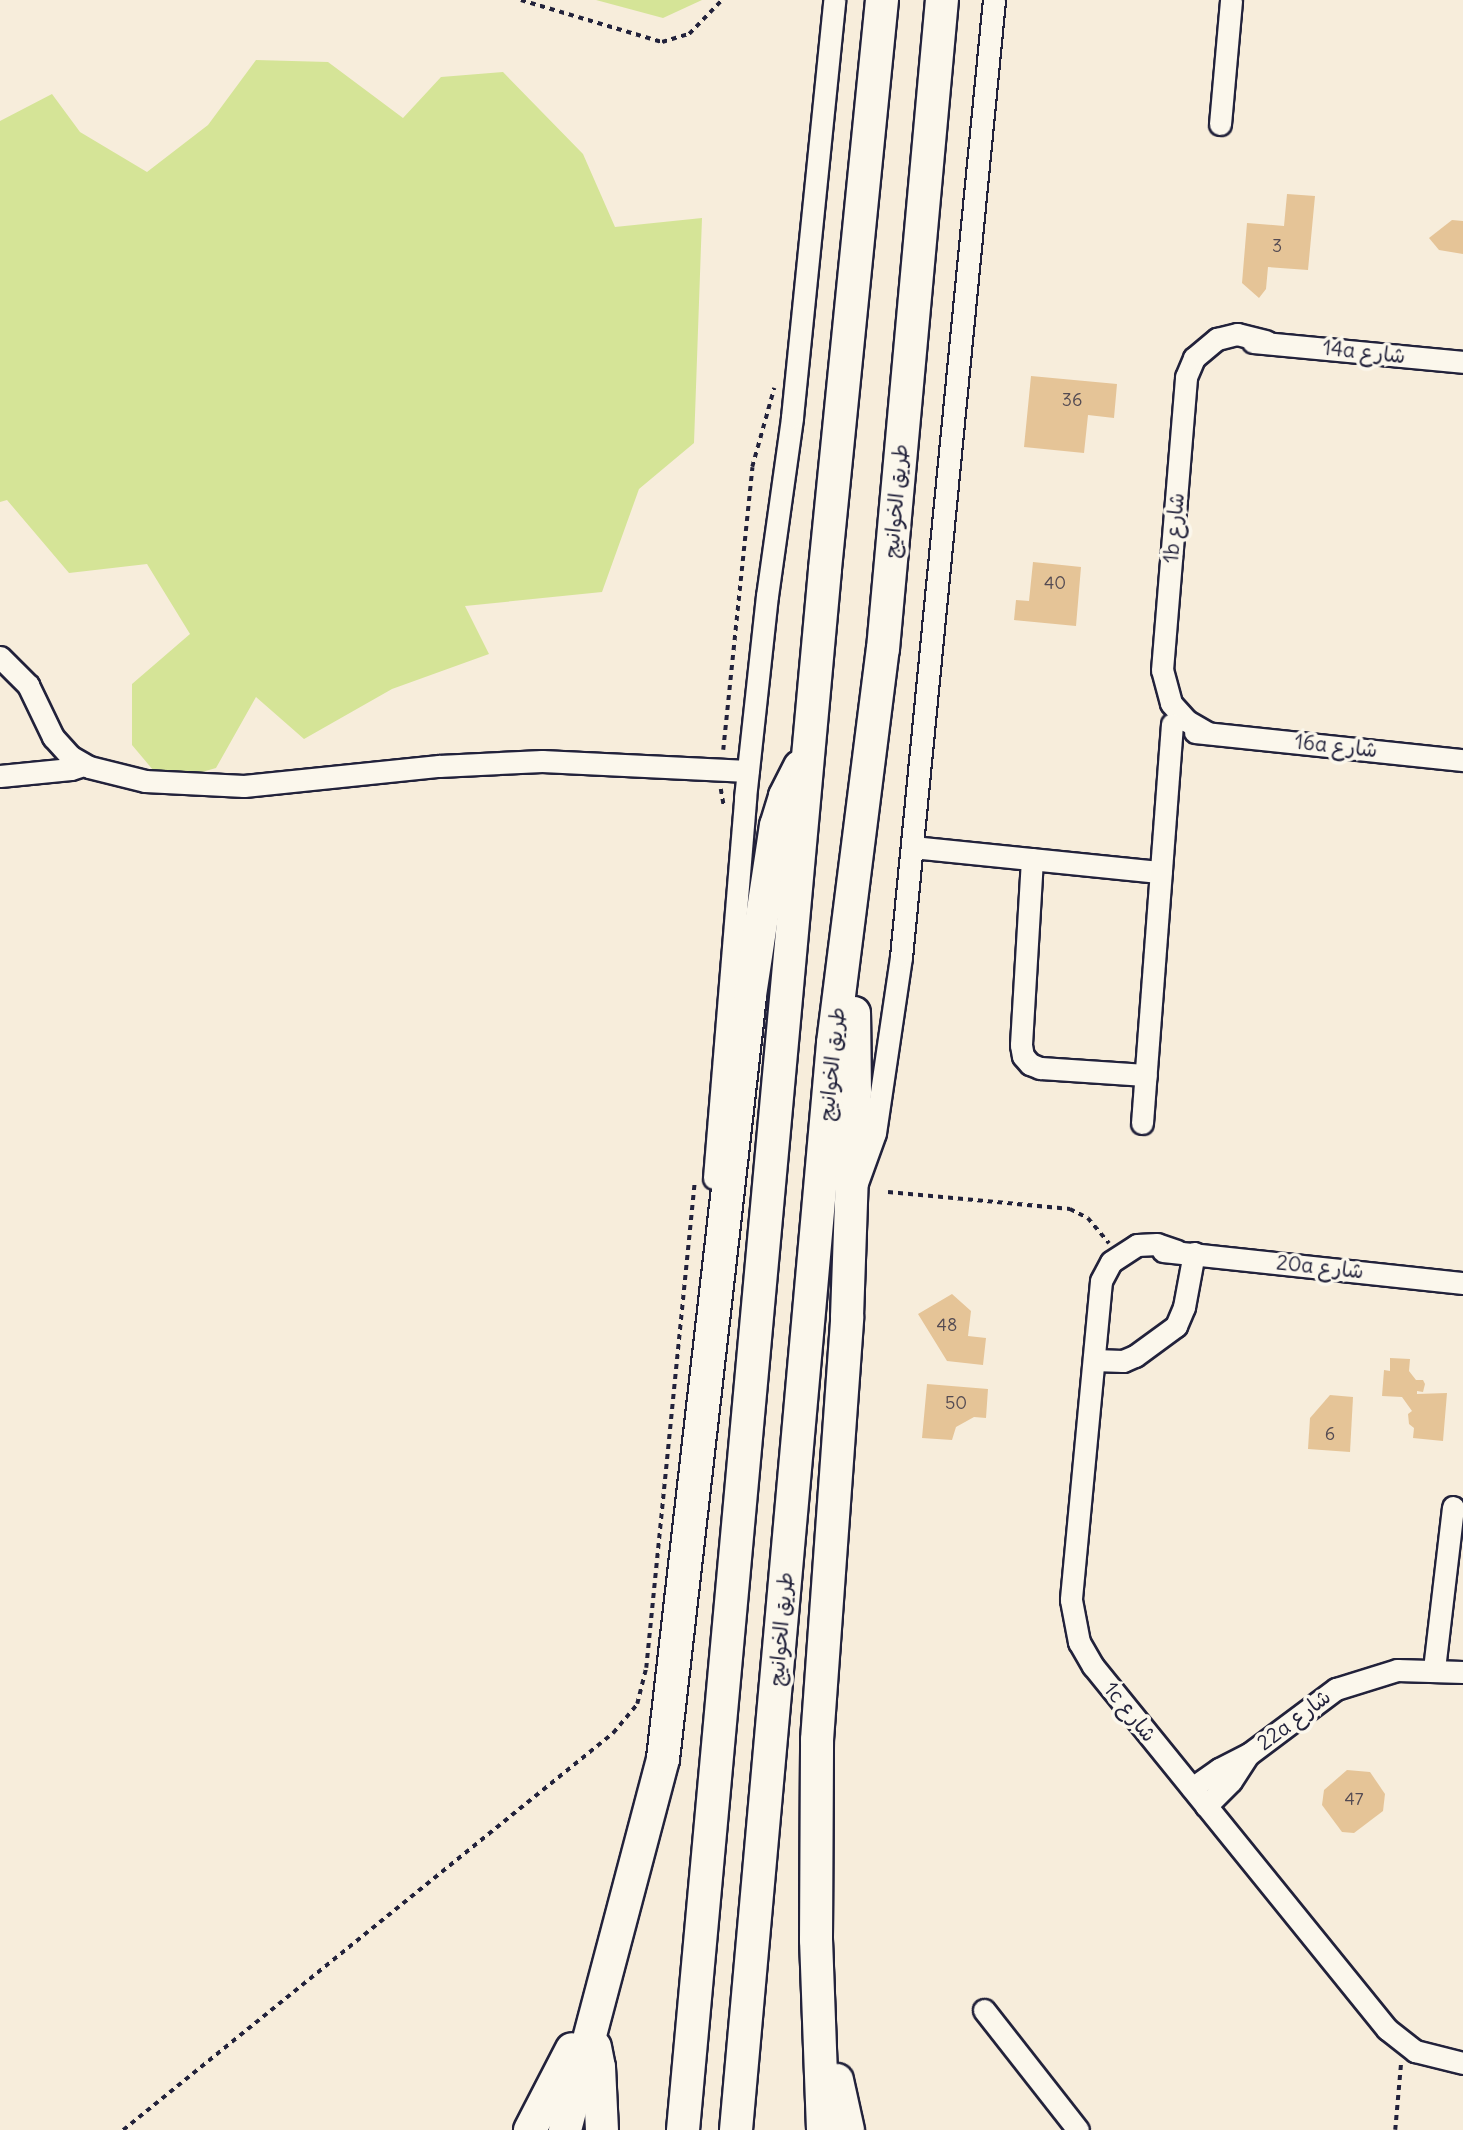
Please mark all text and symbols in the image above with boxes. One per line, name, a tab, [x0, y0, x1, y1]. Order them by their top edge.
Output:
house number: 3	[1272, 235, 1282, 257]
street label: 14a شارع	[1321, 335, 1407, 369]
house number: 36	[1062, 389, 1082, 411]
street label: طريق الخوانيج	[878, 443, 914, 559]
street label: 1b شارع	[1158, 492, 1190, 564]
house number: 40	[1044, 572, 1066, 594]
street label: 16a شارع	[1293, 729, 1379, 763]
street label: طريق الخوانيج	[813, 1006, 851, 1122]
street label: 20a شارع	[1275, 1250, 1365, 1284]
house number: 48	[937, 1314, 957, 1336]
house number: 50	[945, 1392, 967, 1414]
house number: 6	[1325, 1423, 1335, 1445]
street label: طريق الخوانيج	[763, 1571, 799, 1687]
street label: 1c شارع	[1098, 1677, 1162, 1747]
street label: 22a شارع	[1252, 1684, 1336, 1756]
house number: 47	[1344, 1788, 1364, 1810]

